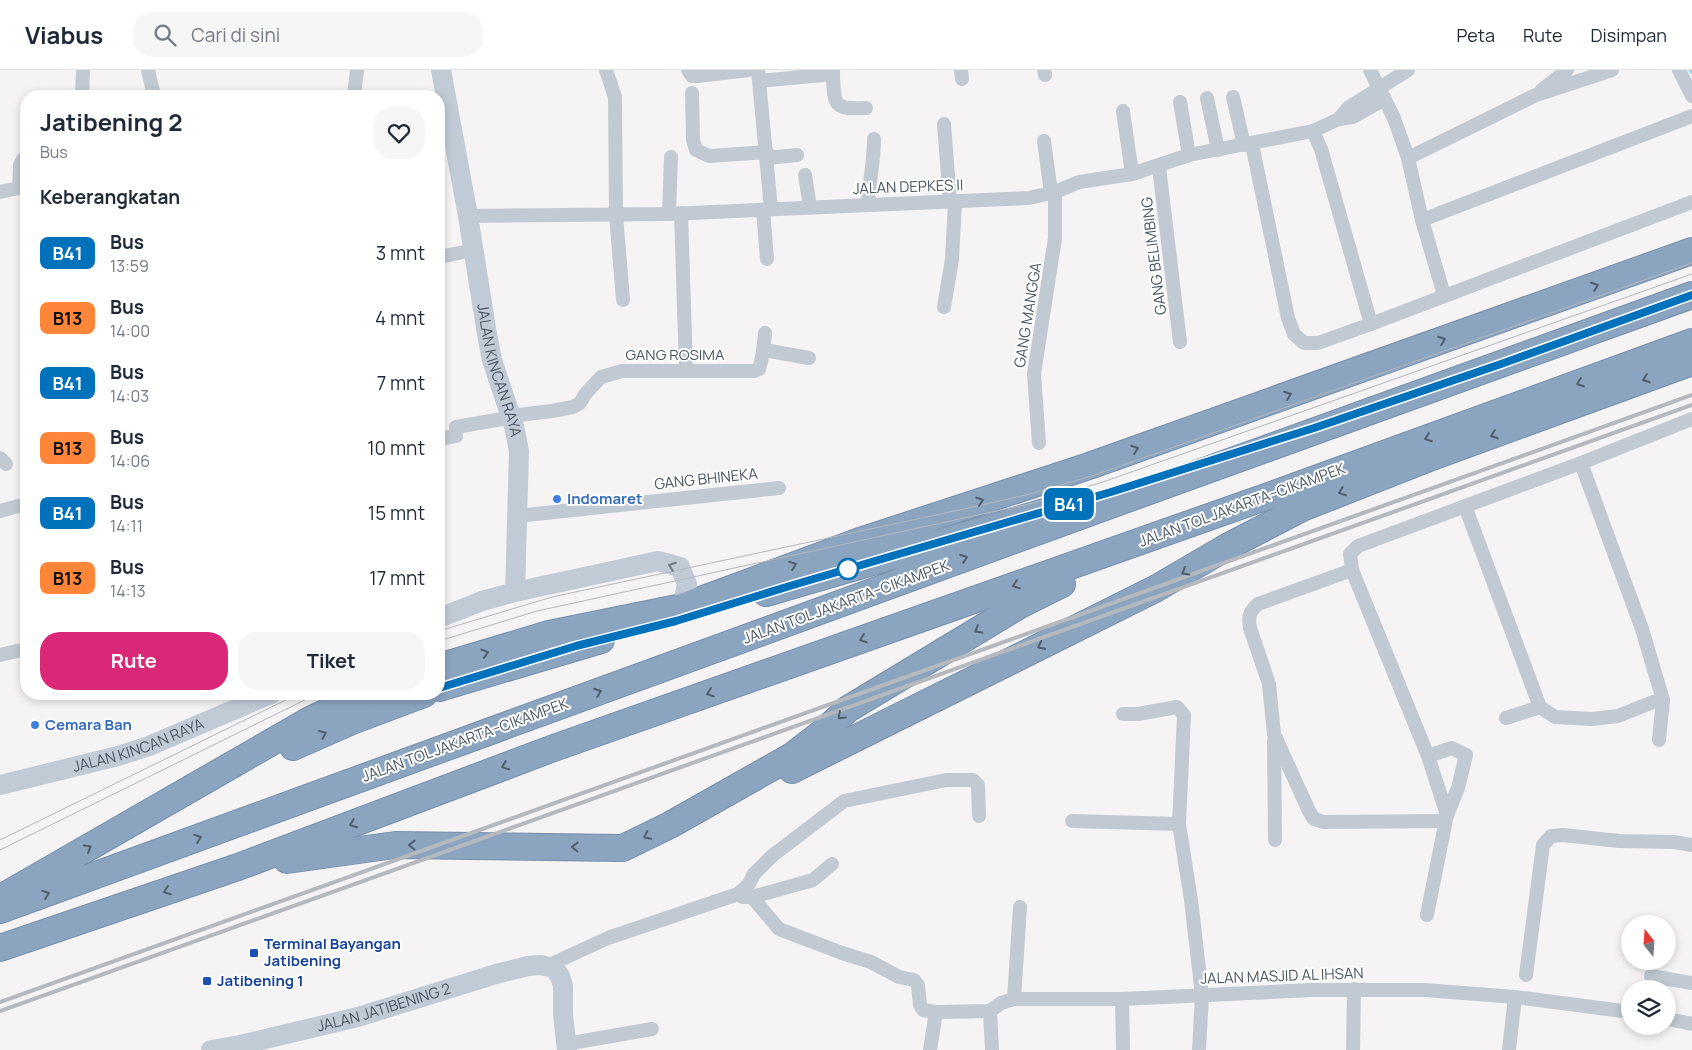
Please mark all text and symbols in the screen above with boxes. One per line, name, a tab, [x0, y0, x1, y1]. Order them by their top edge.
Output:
search box	[133, 12, 483, 57]
text: Viabus	[25, 18, 103, 51]
icon: search	[151, 21, 179, 49]
text: Cari di sini	[191, 22, 280, 48]
text: Peta	[1456, 23, 1495, 47]
text: Rute	[1523, 23, 1562, 47]
text: Disimpan	[1590, 23, 1667, 47]
text: Jatibening 2	[40, 105, 182, 138]
button: heart	[373, 107, 425, 159]
text: Bus	[40, 141, 68, 163]
street label: JALAN DEPKES II	[852, 174, 964, 199]
text: Keberangkatan	[40, 184, 180, 210]
street label: GANG BELIMBING	[1136, 195, 1171, 316]
text: Bus	[110, 229, 144, 255]
text: 3 mnt	[376, 240, 425, 266]
text: B41	[52, 241, 83, 265]
text: 13:59	[110, 255, 149, 277]
street label: GANG MANGGA	[1009, 260, 1046, 369]
one-way arrow	[1590, 282, 1598, 292]
text: Bus	[110, 294, 144, 320]
street label: JALAN KINCAN RAYA	[472, 302, 527, 439]
text: 4 mnt	[375, 305, 425, 331]
text: B13	[53, 306, 82, 330]
text: 14:00	[110, 320, 150, 342]
one-way arrow	[1437, 336, 1445, 346]
street label: GANG ROSIMA	[626, 344, 725, 365]
text: Bus	[110, 359, 144, 385]
text: 7 mnt	[377, 370, 425, 396]
text: B41	[52, 371, 83, 395]
one-way arrow	[1642, 373, 1651, 383]
one-way arrow	[1577, 377, 1585, 387]
text: 14:03	[110, 385, 149, 407]
one-way arrow	[1284, 391, 1292, 401]
text: Bus	[110, 424, 144, 450]
one-way arrow	[1490, 429, 1498, 439]
one-way arrow	[1424, 432, 1433, 442]
text: 10 mnt	[367, 435, 425, 461]
text: B13	[53, 436, 82, 460]
one-way arrow	[1131, 445, 1139, 455]
text: 14:06	[110, 450, 150, 472]
street label: JALAN TOL JAKARTA–CIKAMPEK	[1136, 457, 1348, 552]
street label: GANG BHINEKA	[653, 463, 759, 494]
one-way arrow	[1338, 486, 1347, 497]
place label: Indomaret	[567, 488, 642, 509]
line badge: B41	[1040, 488, 1098, 520]
text: Bus	[110, 489, 144, 515]
text: B41	[1054, 492, 1084, 516]
marker: Indomaret	[551, 493, 563, 505]
one-way arrow	[976, 497, 984, 507]
text: 15 mnt	[368, 500, 425, 526]
text: B41	[52, 501, 83, 525]
text: 14:11	[110, 515, 143, 537]
text: Bus	[110, 554, 144, 580]
street label: JALAN TOL JAKARTA–CIKAMPEK	[740, 554, 952, 649]
one-way arrow	[959, 554, 968, 564]
unlabelled marker	[837, 558, 859, 580]
one-way arrow	[789, 561, 797, 571]
one-way arrow	[668, 562, 677, 572]
text: 17 mnt	[369, 565, 425, 591]
one-way arrow	[1182, 565, 1191, 575]
text: B13	[53, 566, 82, 590]
one-way arrow	[1012, 579, 1021, 589]
text: 14:13	[110, 580, 146, 602]
one-way arrow	[975, 623, 984, 633]
button: Rute	[40, 632, 228, 690]
button: Tiket	[238, 632, 425, 690]
one-way arrow	[859, 633, 868, 643]
one-way arrow	[1037, 640, 1046, 650]
one-way arrow	[481, 648, 489, 658]
one-way arrow	[706, 687, 714, 697]
one-way arrow	[593, 688, 601, 698]
street label: JALAN TOL JAKARTA–CIKAMPEK	[359, 692, 571, 787]
one-way arrow	[837, 710, 846, 719]
street label: JALAN KINCAN RAYA	[70, 713, 207, 777]
place label: Cemara Ban	[45, 714, 132, 735]
marker: Cemara Ban	[29, 719, 41, 731]
one-way arrow	[318, 729, 327, 740]
one-way arrow	[501, 760, 510, 771]
one-way arrow	[349, 817, 358, 828]
one-way arrow	[643, 830, 652, 840]
one-way arrow	[194, 834, 202, 844]
one-way arrow	[408, 840, 416, 850]
one-way arrow	[570, 842, 578, 852]
one-way arrow	[83, 844, 92, 854]
one-way arrow	[163, 885, 172, 895]
one-way arrow	[41, 890, 50, 900]
north arrow	[1621, 915, 1676, 970]
map controls	[1621, 915, 1676, 1035]
place label: Terminal Bayangan Jatibening	[264, 933, 401, 971]
marker: Terminal Bayangan Jatibening	[248, 947, 260, 959]
street label: JALAN MASJID AL IHSAN	[1200, 962, 1364, 989]
place label: Jatibening 1	[217, 970, 304, 991]
marker: Jatibening 1	[201, 975, 213, 987]
street label: JALAN JATIBENING 2	[315, 978, 453, 1036]
button: layers	[1621, 980, 1676, 1035]

